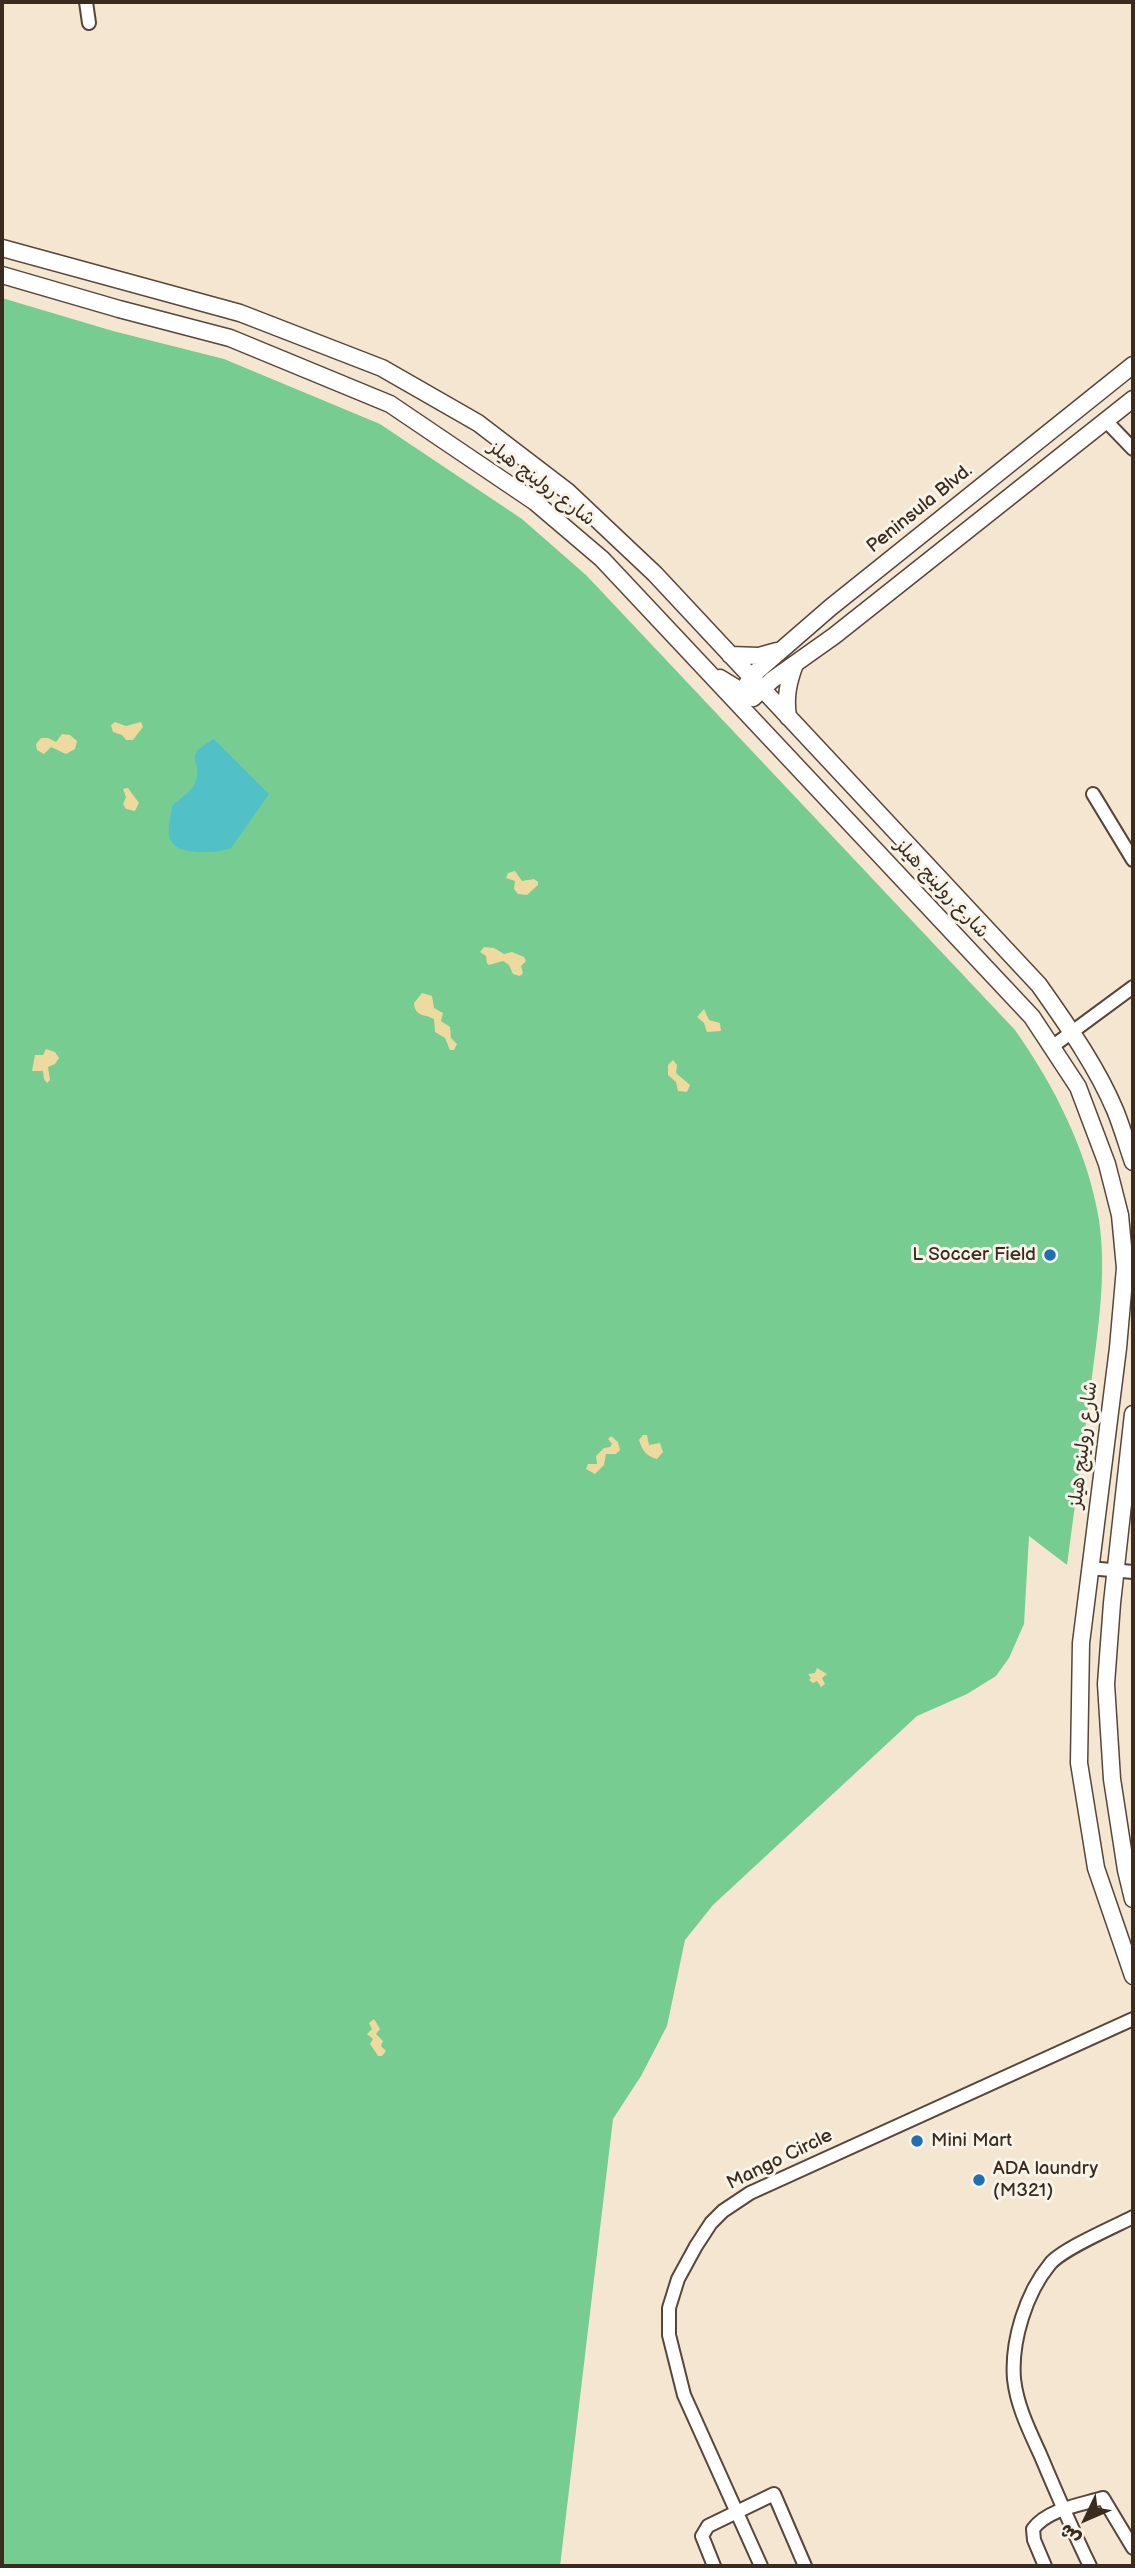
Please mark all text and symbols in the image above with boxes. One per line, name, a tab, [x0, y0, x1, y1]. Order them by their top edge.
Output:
street label: شارع رولينج هيلز	[483, 436, 599, 532]
street label: Peninsula Blvd.	[863, 460, 977, 558]
street label: شارع رولينج هيلز	[889, 835, 993, 943]
place label: L Soccer Field	[912, 1244, 1036, 1266]
marker: L Soccer Field	[1042, 1247, 1058, 1263]
street label: شارع رولينج هيلز	[1065, 1380, 1103, 1510]
street label: Mango Circle	[723, 2125, 837, 2195]
place label: Mini Mart	[931, 2130, 1012, 2152]
marker: Mini Mart	[909, 2133, 925, 2149]
place label: ADA laundry (M321)	[993, 2158, 1098, 2202]
marker: ADA laundry (M321)	[971, 2172, 987, 2188]
north arrow	[1051, 2484, 1121, 2554]
text: ش	[1055, 2518, 1086, 2549]

